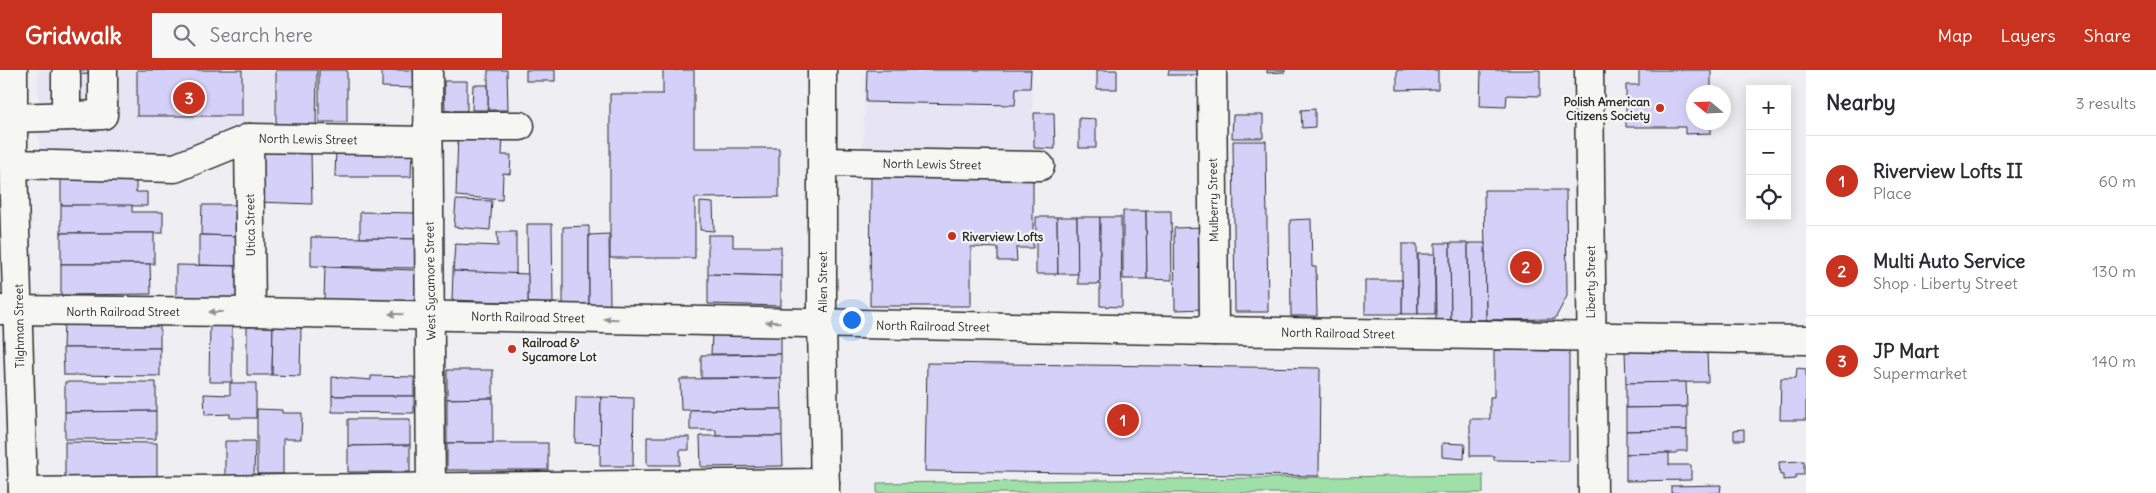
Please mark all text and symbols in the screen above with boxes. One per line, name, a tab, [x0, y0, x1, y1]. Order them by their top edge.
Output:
search box	[152, 13, 502, 58]
text: Gridwalk	[25, 20, 122, 50]
icon: search	[170, 21, 198, 49]
text: Search here	[210, 23, 313, 47]
text: Map	[1937, 24, 1972, 47]
text: Layers	[2000, 24, 2056, 47]
text: Share	[2084, 24, 2131, 47]
pin: 3	[173, 79, 205, 117]
north arrow	[1686, 85, 1731, 130]
map controls	[1746, 85, 1791, 220]
button: +	[1746, 85, 1791, 130]
text: Nearby	[1826, 89, 1896, 116]
text: 3 results	[2076, 93, 2136, 113]
place label: Polish American Citizens Society	[1564, 94, 1650, 124]
marker: Polish American Citizens Society	[1654, 102, 1666, 114]
button: −	[1746, 130, 1791, 175]
street label: North Lewis Street	[259, 131, 357, 147]
street label: North Lewis Street	[883, 156, 981, 172]
street label: Mulberry Street	[1205, 158, 1221, 242]
text: Riverview Lofts II	[1873, 159, 2023, 183]
text: 1	[1839, 171, 1845, 191]
text: 60 m	[2098, 171, 2136, 191]
button: locate	[1746, 175, 1791, 220]
text: Place	[1873, 183, 1912, 203]
street label: Utica Street	[242, 194, 258, 256]
street label: West Sycamore Street	[421, 221, 439, 341]
place label: Riverview Lofts	[962, 229, 1044, 244]
marker: Riverview Lofts	[946, 230, 958, 242]
street label: Liberty Street	[1583, 246, 1598, 318]
pin: 2	[1510, 248, 1542, 286]
text: Multi Auto Service	[1873, 249, 2025, 273]
street label: Allen Street	[815, 251, 830, 313]
text: 2	[1838, 261, 1846, 281]
text: 130 m	[2092, 261, 2136, 281]
text: Shop · Liberty Street	[1873, 273, 2018, 293]
street label: Tilghman Street	[11, 284, 27, 368]
street label: North Railroad Street	[66, 304, 180, 319]
your location	[839, 307, 865, 333]
one-way arrow	[208, 308, 224, 316]
street label: North Railroad Street	[471, 309, 585, 325]
one-way arrow	[388, 310, 404, 318]
one-way arrow	[603, 315, 619, 323]
one-way arrow	[765, 318, 781, 326]
street label: North Railroad Street	[876, 318, 990, 334]
street label: North Railroad Street	[1281, 325, 1395, 341]
place label: Railroad & Sycamore Lot	[522, 335, 598, 365]
text: JP Mart	[1873, 339, 1939, 363]
marker: Railroad & Sycamore Lot	[506, 343, 518, 355]
text: 3	[1837, 351, 1847, 371]
text: 140 m	[2092, 351, 2136, 371]
text: Supermarket	[1873, 363, 1967, 383]
pin: 1	[1107, 401, 1139, 439]

